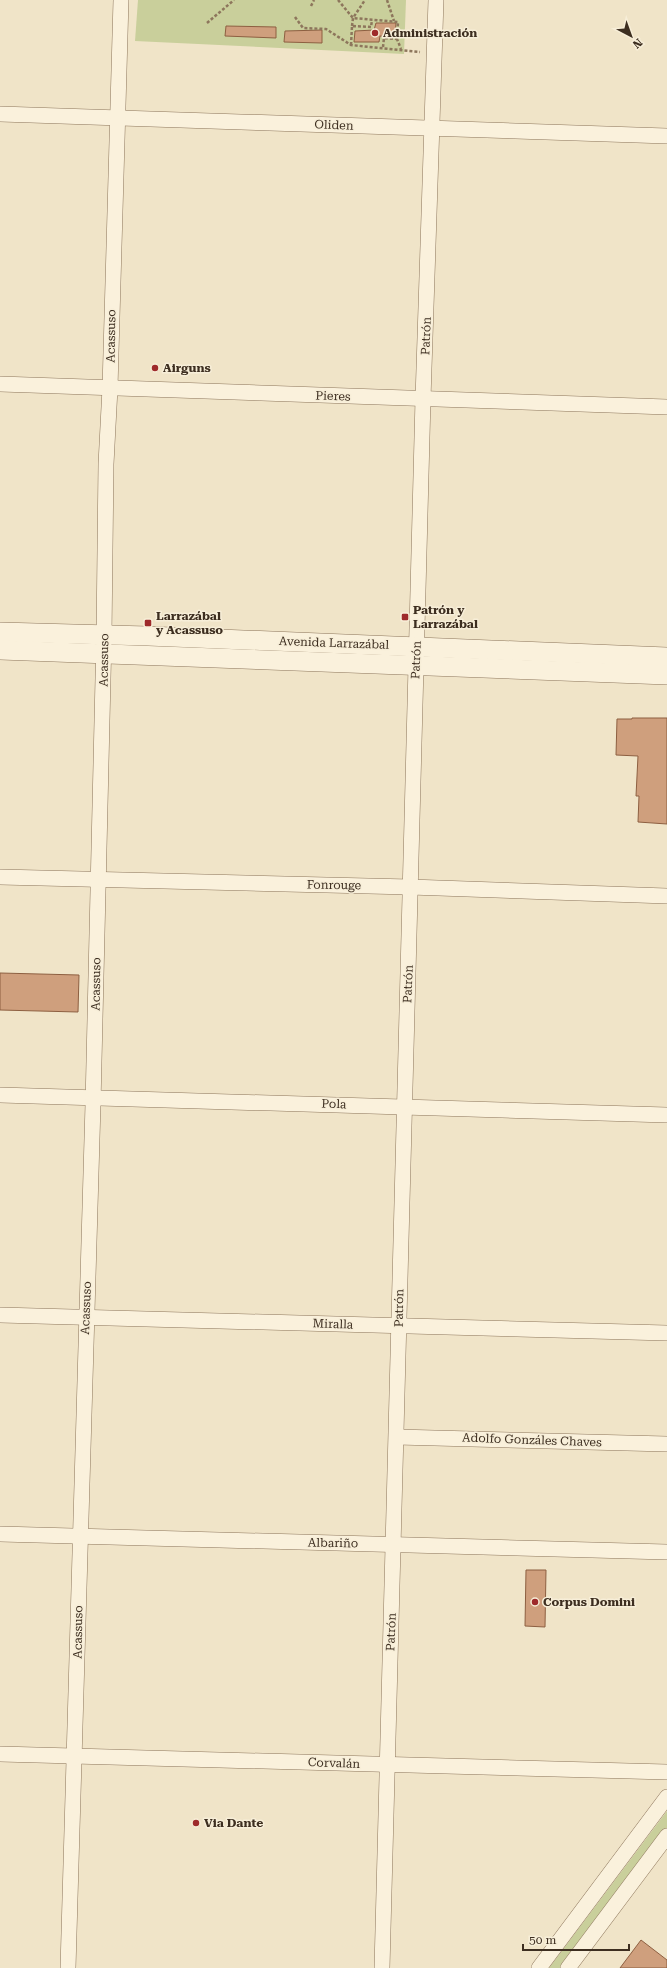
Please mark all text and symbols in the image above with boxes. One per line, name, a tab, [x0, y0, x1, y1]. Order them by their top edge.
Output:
north arrow	[611, 16, 651, 56]
place label: Administración	[383, 26, 477, 40]
marker: Administración	[370, 28, 380, 38]
text: N	[629, 35, 645, 51]
street label: Oliden	[314, 117, 354, 133]
street label: Acassuso	[104, 309, 118, 363]
street label: Patrón	[418, 316, 434, 355]
place label: Airguns	[163, 361, 211, 375]
marker: Airguns	[150, 363, 160, 373]
street label: Pieres	[315, 388, 351, 404]
place label: Patrón y Larrazábal	[413, 603, 478, 631]
place label: Larrazábal y Acassuso	[156, 609, 223, 637]
marker: Patrón y Larrazábal	[400, 612, 410, 622]
marker: Larrazábal y Acassuso	[143, 618, 153, 628]
street label: Acassuso	[97, 633, 111, 687]
street label: Avenida Larrazábal	[279, 634, 390, 652]
street label: Patrón	[408, 640, 424, 679]
street label: Fonrouge	[307, 878, 362, 892]
street label: Acassuso	[89, 957, 103, 1011]
street label: Patrón	[400, 964, 416, 1003]
street label: Pola	[321, 1097, 347, 1111]
street label: Acassuso	[78, 1281, 94, 1335]
street label: Patrón	[392, 1289, 406, 1327]
street label: Miralla	[313, 1316, 354, 1332]
street label: Adolfo Gonzáles Chaves	[462, 1431, 602, 1449]
street label: Albariño	[308, 1536, 358, 1550]
place label: Corpus Domini	[543, 1595, 635, 1609]
marker: Corpus Domini	[530, 1597, 540, 1607]
street label: Acassuso	[71, 1605, 85, 1659]
street label: Patrón	[383, 1612, 399, 1651]
street label: Corvalán	[308, 1755, 361, 1771]
place label: Via Dante	[204, 1816, 263, 1830]
marker: Via Dante	[191, 1818, 201, 1828]
scale bar	[523, 1926, 629, 1952]
text: 50 m	[529, 1933, 556, 1947]

